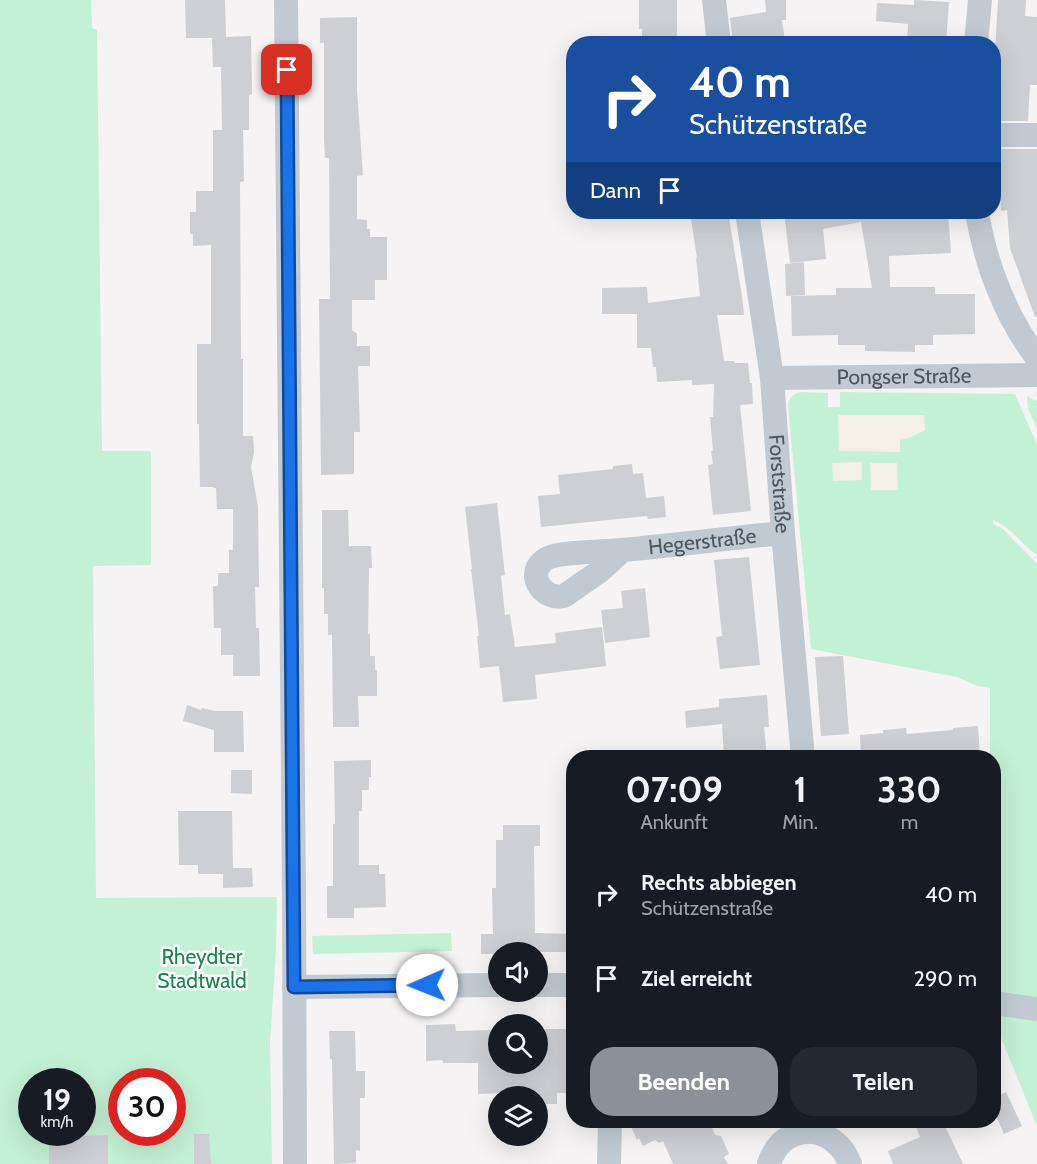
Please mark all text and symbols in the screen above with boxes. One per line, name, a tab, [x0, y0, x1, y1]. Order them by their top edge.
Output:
pin	[261, 44, 312, 95]
icon: arrive	[270, 53, 303, 86]
text: 40 m	[689, 56, 791, 108]
icon: right	[590, 60, 668, 138]
text: Schützenstraße	[689, 108, 867, 141]
icon: arrive	[653, 174, 686, 207]
text: Dann	[590, 177, 641, 204]
street label: Pongser Straße	[836, 363, 972, 389]
street label: Forststraße	[764, 433, 796, 534]
street label: Hegerstraße	[647, 523, 758, 559]
text: 07:09	[625, 767, 723, 811]
text: 1	[793, 767, 807, 811]
text: 330	[877, 767, 942, 811]
text: Ankunft	[640, 810, 708, 834]
text: Min.	[782, 810, 818, 834]
text: m	[901, 810, 918, 834]
text: Rechts abbiegen	[641, 869, 797, 896]
icon: right	[590, 878, 623, 911]
text: 40 m	[925, 881, 977, 908]
text: Schützenstraße	[641, 896, 773, 920]
map controls	[488, 942, 548, 1146]
button: sound	[488, 942, 548, 1002]
park label: Rheydter Stadtwald	[157, 944, 247, 993]
position arrow	[395, 953, 459, 1017]
icon: arrive	[590, 962, 623, 995]
text: Ziel erreicht	[641, 965, 752, 992]
text: 290 m	[913, 965, 977, 992]
button: search	[488, 1014, 548, 1074]
button: Beenden	[590, 1047, 778, 1116]
button: Teilen	[790, 1047, 977, 1116]
speed limit sign: 30	[108, 1068, 186, 1146]
text: 19	[43, 1081, 71, 1118]
button: layers	[488, 1086, 548, 1146]
text: km/h	[41, 1113, 73, 1131]

